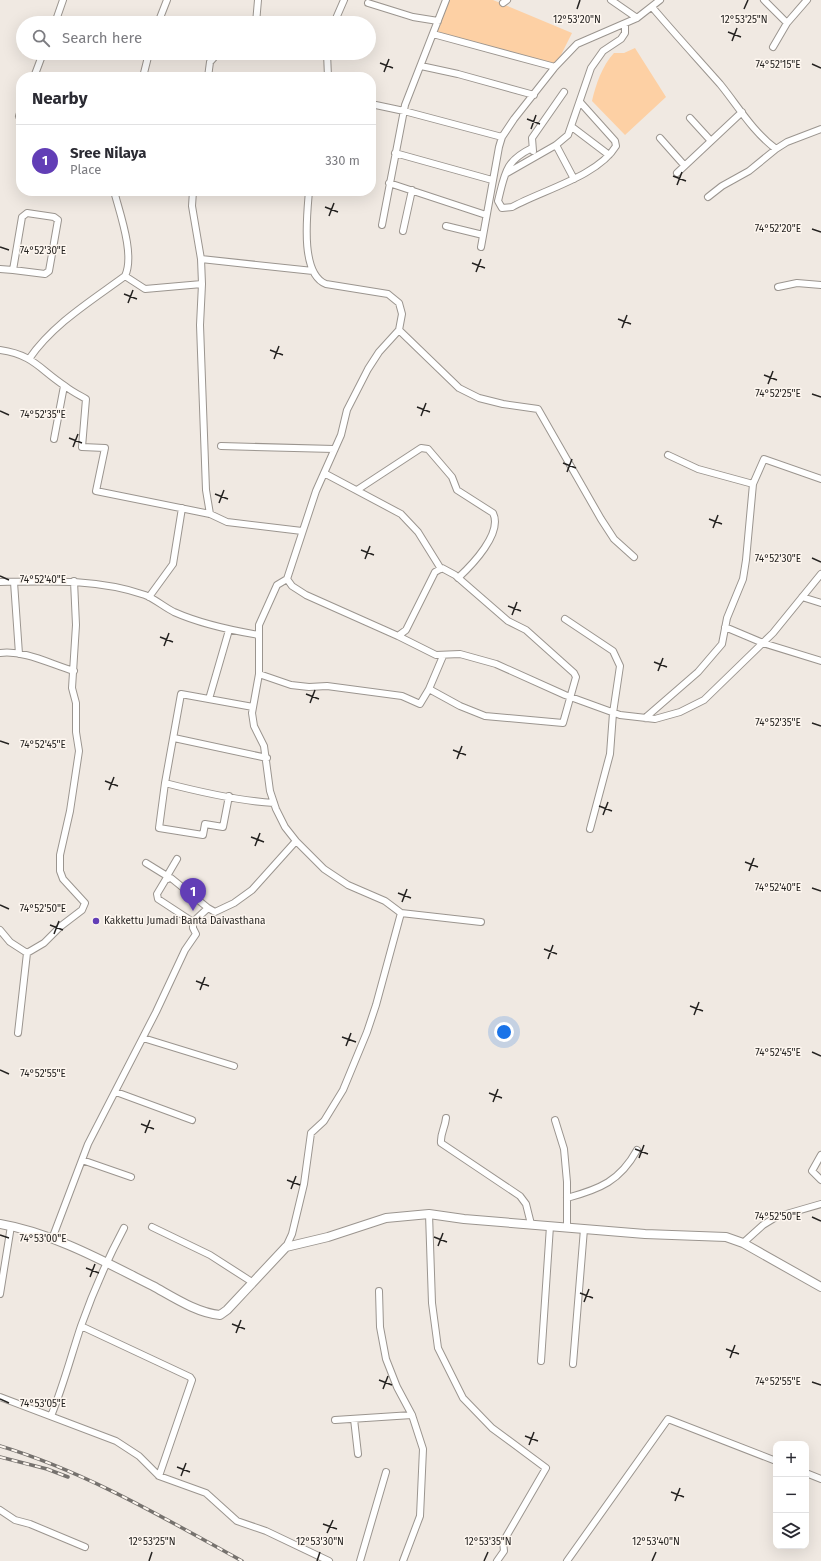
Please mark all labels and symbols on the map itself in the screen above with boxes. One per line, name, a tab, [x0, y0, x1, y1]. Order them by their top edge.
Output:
text: 12°53'20"N	[553, 14, 601, 26]
text: 12°53'25"N	[720, 14, 768, 26]
text: 74°52'15"E	[756, 59, 801, 71]
text: 74°52'20"E	[755, 223, 801, 235]
text: 74°52'30"E	[20, 245, 66, 257]
text: 74°52'25"E	[755, 388, 801, 400]
text: 74°52'35"E	[20, 409, 66, 421]
text: 74°52'30"E	[755, 553, 801, 565]
text: 74°52'40"E	[20, 574, 66, 586]
text: 74°52'35"E	[755, 717, 801, 729]
text: 74°52'45"E	[20, 739, 66, 751]
pin: 1	[180, 878, 206, 911]
text: 74°52'40"E	[755, 882, 801, 894]
text: 74°52'50"E	[20, 903, 66, 915]
place label: Kakkettu Jumadi Banta Daivasthana	[104, 915, 265, 927]
marker: Kakkettu Jumadi Banta Daivasthana	[91, 916, 101, 926]
your location	[494, 1022, 514, 1042]
text: 74°52'45"E	[755, 1047, 801, 1059]
text: 74°52'55"E	[20, 1068, 66, 1080]
text: 74°52'50"E	[755, 1211, 801, 1223]
text: 74°53'00"E	[19, 1233, 67, 1245]
text: 74°52'55"E	[755, 1376, 801, 1388]
text: 74°53'05"E	[20, 1398, 66, 1410]
text: 12°53'25"N	[128, 1536, 176, 1548]
text: 12°53'30"N	[296, 1536, 344, 1548]
text: 12°53'35"N	[464, 1536, 512, 1548]
text: 12°53'40"N	[632, 1536, 680, 1548]

